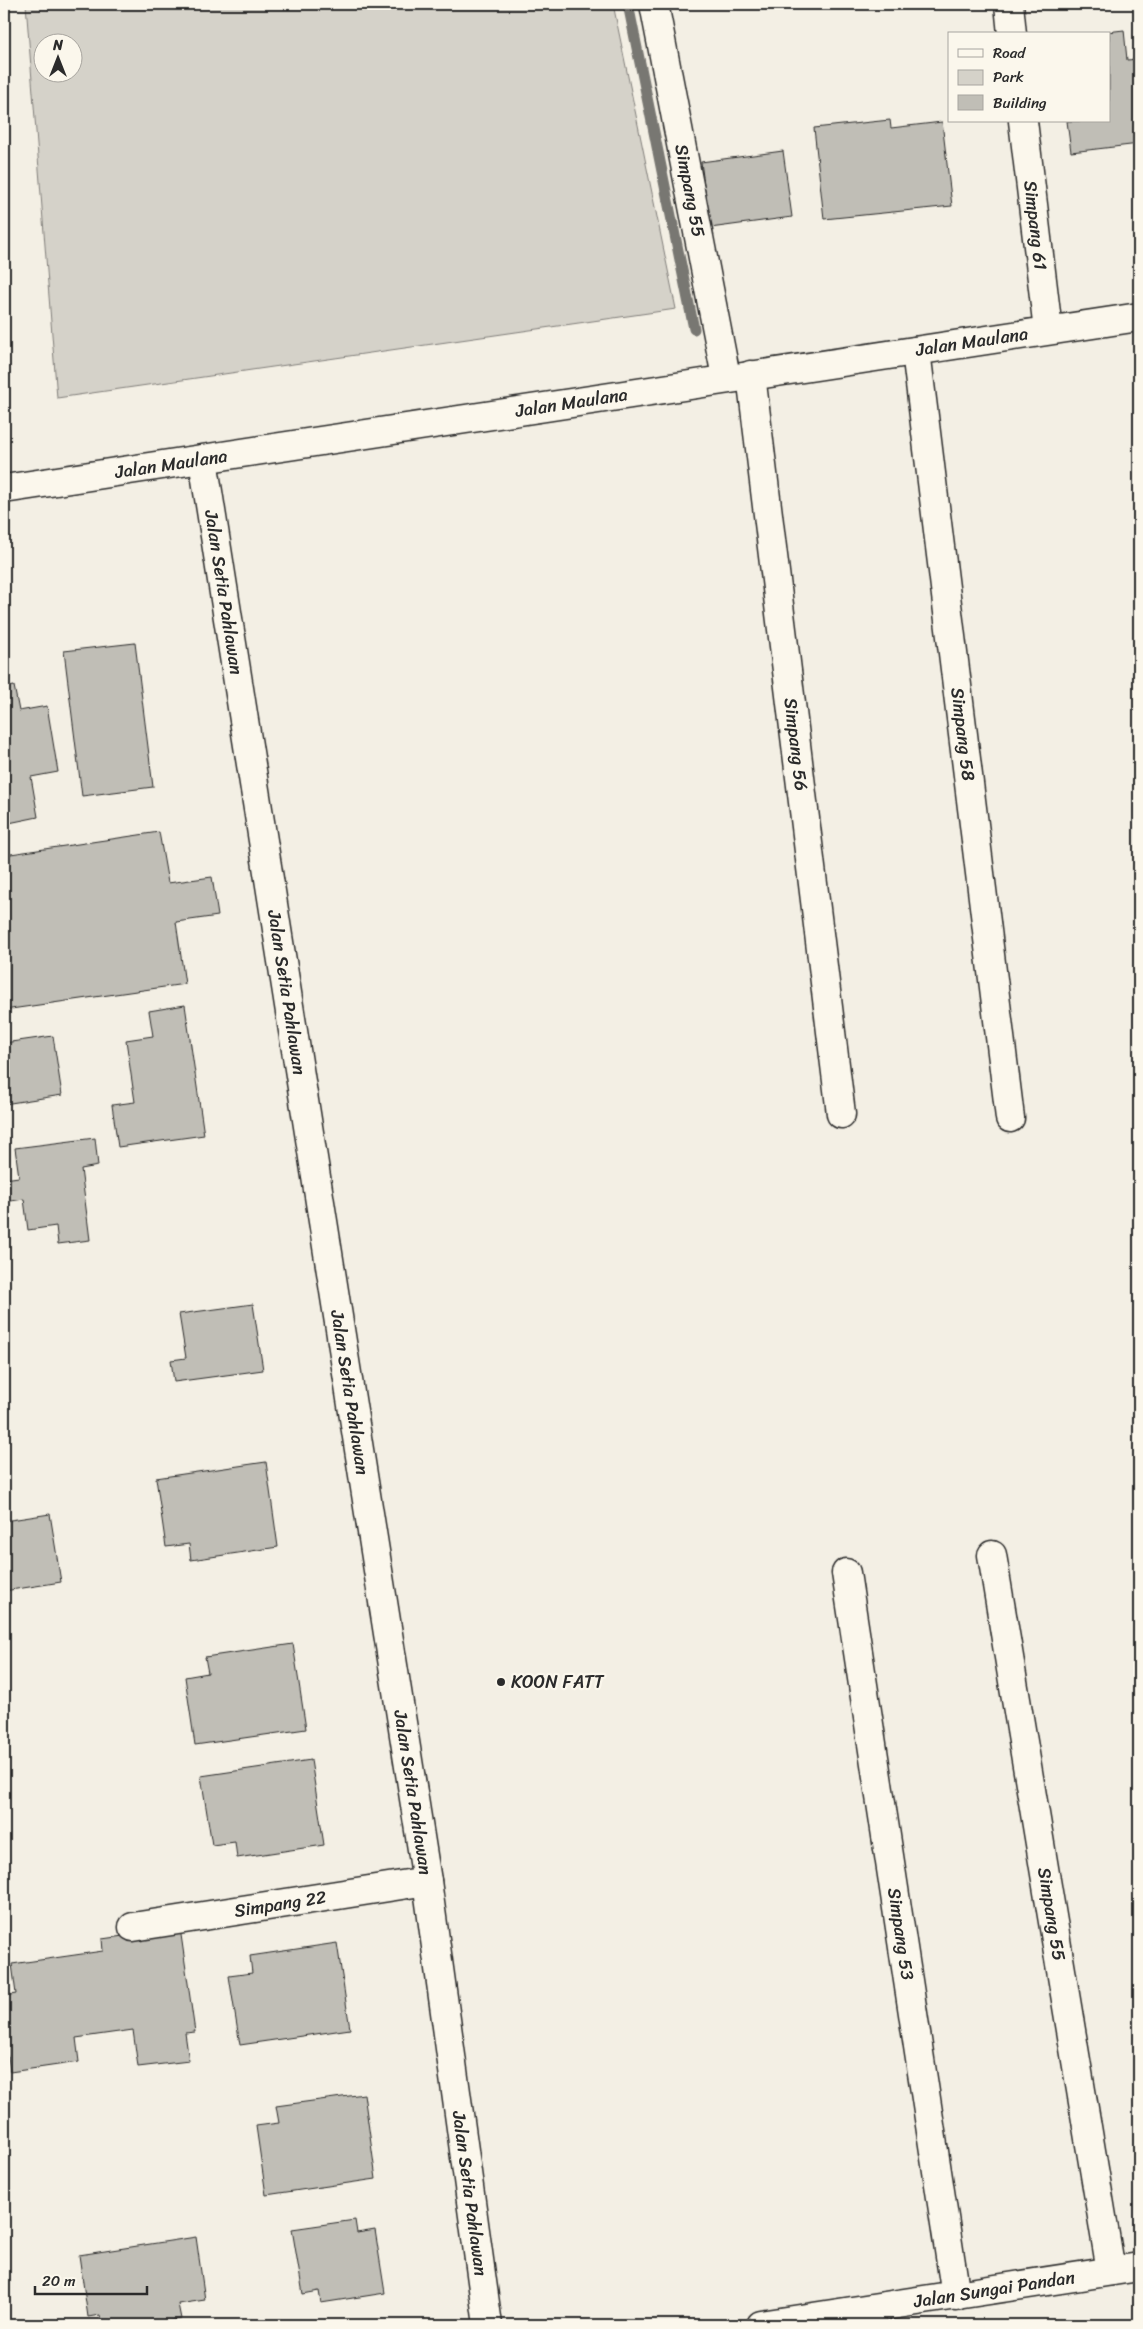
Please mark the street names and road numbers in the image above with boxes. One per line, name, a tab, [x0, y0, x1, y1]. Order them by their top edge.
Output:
street label: Simpang 55	[665, 141, 715, 240]
street label: Simpang 61	[1014, 179, 1057, 272]
street label: Jalan Maulana	[913, 317, 1030, 366]
street label: Jalan Maulana	[512, 378, 630, 427]
street label: Jalan Maulana	[112, 440, 229, 488]
street label: Jalan Setia Pahlawan	[195, 507, 253, 677]
street label: Simpang 58	[941, 685, 985, 783]
street label: Simpang 56	[774, 696, 818, 793]
street label: Jalan Setia Pahlawan	[258, 907, 316, 1077]
street label: Jalan Setia Pahlawan	[321, 1307, 379, 1477]
street label: Jalan Setia Pahlawan	[384, 1707, 442, 1877]
street label: Simpang 55	[1028, 1865, 1075, 1963]
street label: Simpang 22	[232, 1881, 329, 1927]
street label: Simpang 53	[878, 1885, 924, 1982]
street label: Jalan Setia Pahlawan	[443, 2108, 497, 2278]
street label: Jalan Sungai Pandan	[911, 2261, 1077, 2318]

